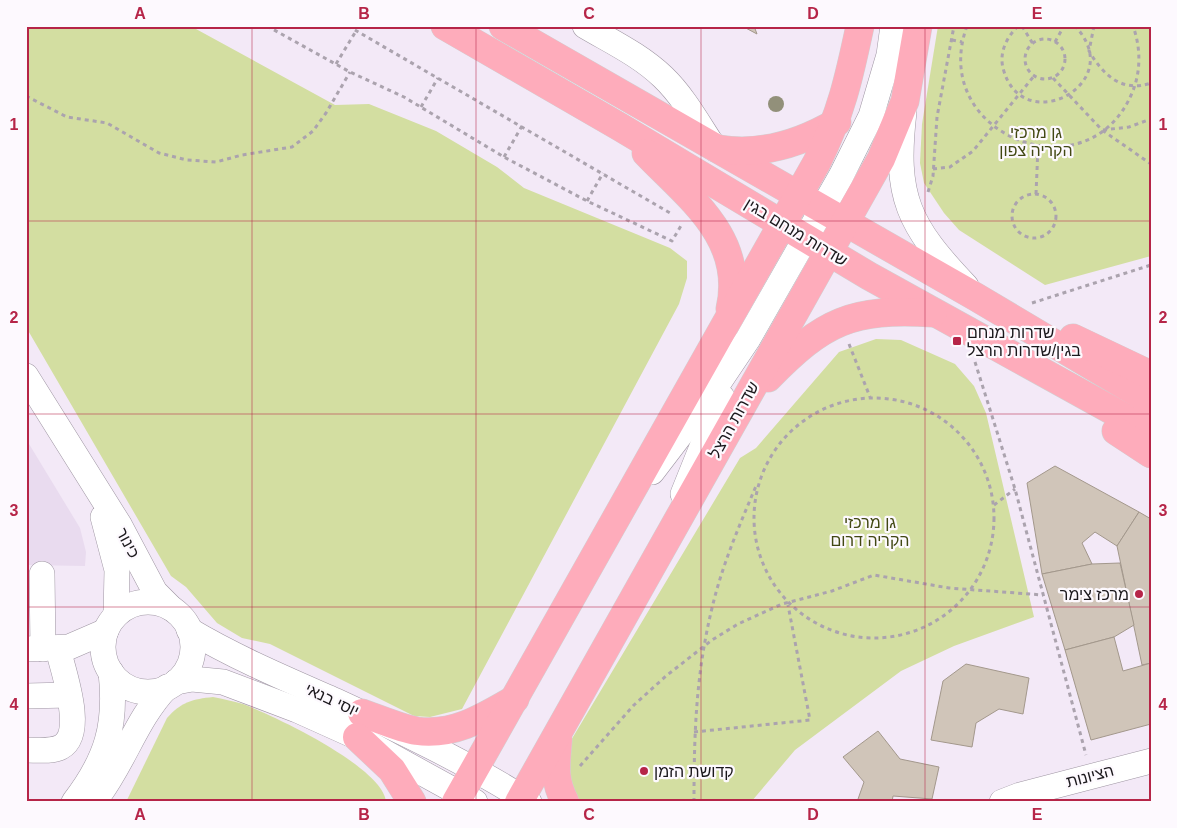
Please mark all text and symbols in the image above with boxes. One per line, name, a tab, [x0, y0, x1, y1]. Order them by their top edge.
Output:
text: A	[134, 5, 146, 22]
text: B	[358, 5, 370, 22]
text: C	[583, 5, 595, 22]
text: D	[807, 5, 819, 22]
text: E	[1032, 5, 1043, 22]
text: 1	[10, 116, 19, 133]
text: 1	[1159, 116, 1168, 133]
park label: גן מרכזי הקריה צפון	[999, 124, 1073, 159]
street label: שדרות מנחם בגין	[742, 195, 850, 269]
text: 2	[10, 309, 19, 326]
text: 2	[1159, 309, 1168, 326]
place label: שדרות מנחם בגין/שדרות הרצל	[967, 324, 1081, 359]
marker: שדרות מנחם בגין/שדרות הרצל	[951, 335, 963, 347]
street label: שדרות הרצל	[706, 379, 762, 461]
text: 3	[10, 502, 19, 519]
text: 3	[1159, 502, 1168, 519]
park label: גן מרכזי הקריה דרום	[831, 514, 909, 549]
street label: כינור	[113, 525, 143, 561]
place label: מרכז צימר	[1060, 586, 1129, 603]
marker: מרכז צימר	[1133, 588, 1145, 600]
street label: יוסי בנאי	[302, 680, 362, 720]
text: 4	[10, 696, 19, 713]
text: 4	[1159, 696, 1168, 713]
street label: הציונות	[1064, 761, 1116, 791]
place label: קדושת הזמן	[654, 763, 734, 780]
marker: קדושת הזמן	[638, 765, 650, 777]
text: A	[134, 806, 146, 823]
text: B	[358, 806, 370, 823]
text: C	[583, 806, 595, 823]
text: D	[807, 806, 819, 823]
text: E	[1032, 806, 1043, 823]

